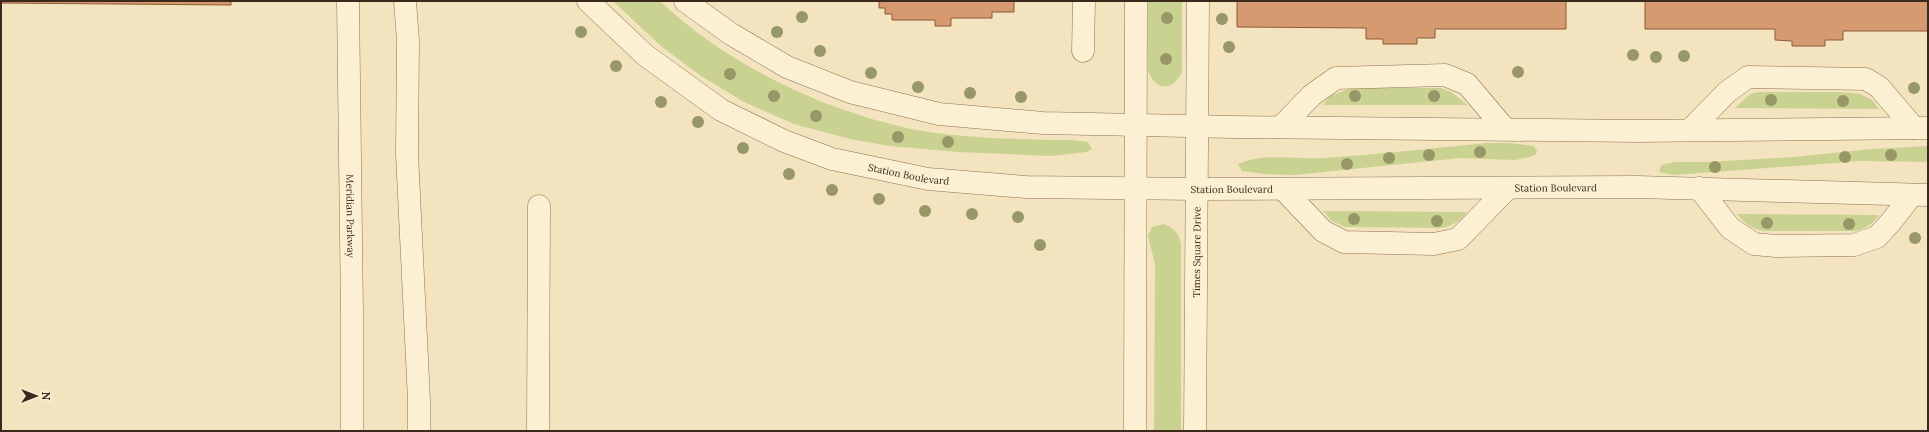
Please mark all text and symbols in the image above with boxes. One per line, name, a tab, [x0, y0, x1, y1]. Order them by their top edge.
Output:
street label: Station Boulevard	[867, 160, 950, 187]
street label: Meridian Parkway	[344, 174, 358, 259]
street label: Station Boulevard	[1515, 181, 1597, 194]
street label: Station Boulevard	[1190, 182, 1273, 196]
street label: Times Square Drive	[1189, 206, 1203, 297]
north arrow	[16, 376, 56, 416]
text: N	[39, 392, 53, 401]

